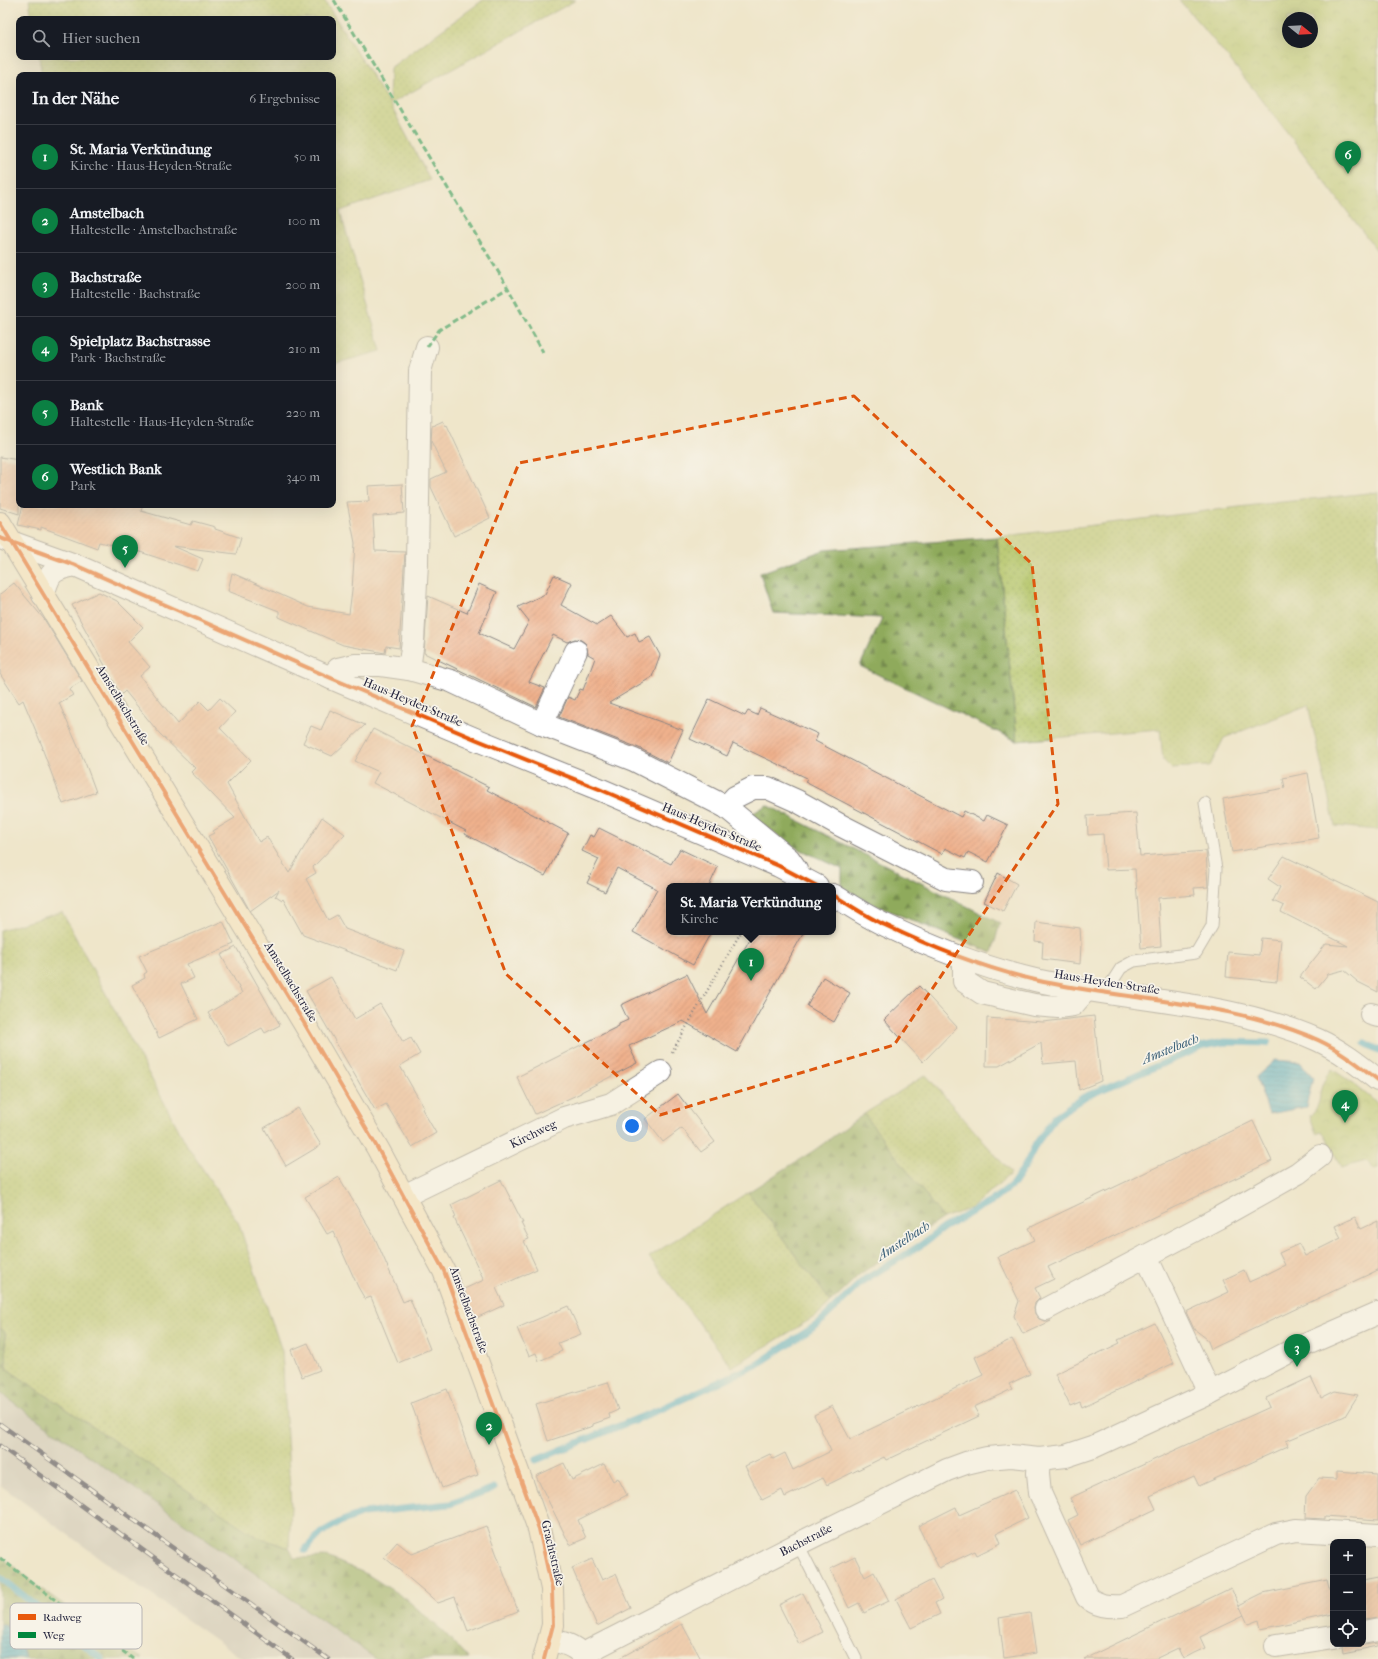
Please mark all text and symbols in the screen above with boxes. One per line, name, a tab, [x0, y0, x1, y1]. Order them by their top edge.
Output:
north arrow	[1282, 12, 1318, 48]
search box	[16, 16, 336, 60]
icon: search	[30, 27, 52, 49]
text: Hier suchen	[62, 29, 140, 47]
text: In der Nähe	[32, 88, 119, 108]
text: 6 Ergebnisse	[249, 91, 320, 106]
text: St. Maria Verkündung	[70, 140, 212, 158]
pin: 6	[1335, 141, 1361, 174]
text: 1	[43, 149, 47, 164]
text: 50 m	[294, 149, 320, 164]
text: Kirche · Haus-Heyden-Straße	[70, 158, 232, 173]
text: Amstelbach	[70, 204, 144, 222]
text: 2	[42, 213, 48, 228]
text: 100 m	[287, 213, 320, 228]
text: Haltestelle · Amstelbachstraße	[70, 222, 237, 237]
text: Bachstraße	[70, 268, 142, 286]
text: 3	[42, 277, 48, 292]
text: 200 m	[285, 277, 320, 292]
text: Haltestelle · Bachstraße	[70, 286, 200, 301]
text: Spielplatz Bachstrasse	[70, 332, 210, 350]
text: 4	[41, 341, 49, 356]
text: 210 m	[288, 341, 320, 356]
text: Park · Bachstraße	[70, 350, 166, 365]
text: Bank	[70, 396, 103, 414]
text: 5	[42, 405, 48, 420]
text: 220 m	[286, 405, 320, 420]
text: Haltestelle · Haus-Heyden-Straße	[70, 414, 254, 429]
text: Westlich Bank	[70, 460, 162, 478]
text: 6	[41, 469, 49, 484]
text: 340 m	[286, 469, 320, 484]
text: Park	[70, 478, 96, 493]
pin: 5	[112, 535, 138, 568]
street label: Amstelbachstraße	[93, 661, 153, 748]
street label: Haus-Heyden-Straße	[361, 675, 465, 729]
street label: Haus-Heyden-Straße	[660, 800, 764, 854]
popup	[666, 883, 836, 935]
text: St. Maria Verkündung	[680, 893, 822, 911]
text: Kirche	[680, 911, 718, 926]
street label: Amstelbachstraße	[261, 938, 321, 1025]
pin: 1	[738, 948, 764, 981]
street label: Haus-Heyden-Straße	[1053, 967, 1161, 997]
water label: Amstelbach	[1138, 1030, 1201, 1067]
pin: 4	[1332, 1090, 1358, 1123]
street label: Kirchweg	[507, 1116, 559, 1151]
your location	[622, 1116, 642, 1136]
water label: Amstelbach	[872, 1218, 933, 1264]
street label: Amstelbachstraße	[446, 1264, 491, 1355]
pin: 3	[1284, 1334, 1310, 1367]
pin: 2	[476, 1412, 502, 1445]
street label: Grachtstraße	[539, 1519, 567, 1587]
street label: Bachstraße	[777, 1521, 835, 1559]
map controls	[1330, 1539, 1366, 1647]
button: +	[1330, 1539, 1366, 1575]
button: −	[1330, 1575, 1366, 1611]
legend	[10, 1603, 142, 1649]
text: Radweg	[43, 1611, 82, 1624]
button: locate	[1330, 1611, 1366, 1647]
text: Weg	[42, 1629, 65, 1642]

